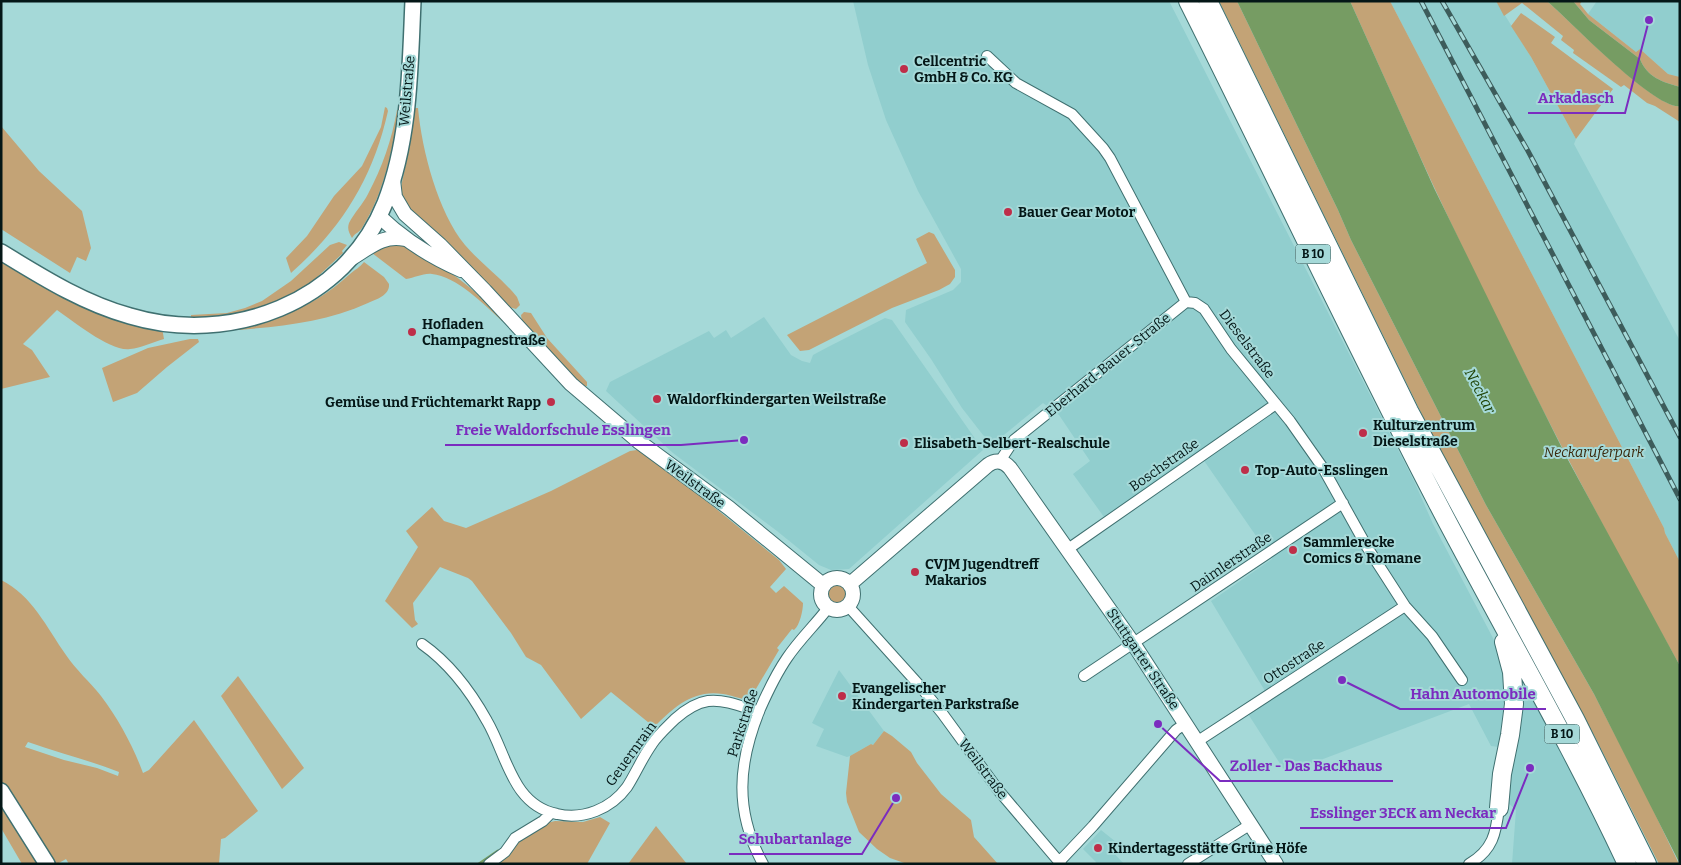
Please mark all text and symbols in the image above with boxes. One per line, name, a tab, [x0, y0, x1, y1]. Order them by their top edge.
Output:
place label: Cellcentric GmbH & Co. KG	[914, 53, 1013, 86]
street label: Weilstraße	[395, 55, 419, 127]
marker: Cellcentric GmbH & Co. KG	[898, 63, 910, 75]
callout: Arkadasch	[1528, 83, 1625, 113]
text: Arkadasch	[1538, 89, 1615, 107]
place label: Bauer Gear Motor	[1018, 204, 1136, 221]
marker: Bauer Gear Motor	[1002, 206, 1014, 218]
road number: B 10	[1296, 244, 1330, 264]
street label: Dieselstraße	[1216, 306, 1278, 382]
street label: Eberhard-Bauer-Straße	[1042, 309, 1174, 421]
place label: Hofladen Champagnestraße	[422, 316, 546, 349]
marker: Hofladen Champagnestraße	[406, 326, 418, 338]
water label: Neckar	[1461, 366, 1500, 417]
place label: Waldorfkindergarten Weilstraße	[667, 391, 886, 408]
marker: Waldorfkindergarten Weilstraße	[651, 393, 663, 405]
place label: Gemüse und Früchtemarkt Rapp	[325, 394, 541, 411]
marker: Gemüse und Früchtemarkt Rapp	[545, 396, 557, 408]
callout: Freie Waldorfschule Esslingen	[445, 415, 681, 445]
place label: Kulturzentrum Dieselstraße	[1373, 417, 1476, 450]
text: Freie Waldorfschule Esslingen	[455, 421, 671, 439]
marker: Kulturzentrum Dieselstraße	[1357, 427, 1369, 439]
place label: Elisabeth-Selbert-Realschule	[914, 435, 1110, 452]
street label: Boschstraße	[1126, 435, 1202, 495]
marker: Elisabeth-Selbert-Realschule	[898, 437, 910, 449]
park label: Neckaruferpark	[1544, 444, 1645, 461]
street label: Weilstraße	[661, 456, 729, 512]
place label: Top-Auto-Esslingen	[1255, 462, 1388, 479]
marker: Top-Auto-Esslingen	[1239, 464, 1251, 476]
street label: Daimlerstraße	[1187, 529, 1275, 595]
place label: Sammlerecke Comics & Romane	[1303, 534, 1421, 567]
marker: Sammlerecke Comics & Romane	[1287, 544, 1299, 556]
place label: CVJM Jugendtreff Makarios	[925, 556, 1040, 589]
marker: CVJM Jugendtreff Makarios	[909, 566, 921, 578]
street label: Stuttgarter Straße	[1103, 605, 1183, 713]
street label: Ottostraße	[1260, 636, 1328, 688]
callout: Hahn Automobile	[1400, 679, 1546, 709]
place label: Evangelischer Kindergarten Parkstraße	[852, 680, 1019, 713]
text: Hahn Automobile	[1410, 685, 1536, 703]
street label: Parkstraße	[724, 687, 762, 759]
marker: Evangelischer Kindergarten Parkstraße	[836, 690, 848, 702]
street label: Geuernrain	[602, 718, 660, 790]
road number: B 10	[1544, 724, 1580, 744]
street label: Weilstraße	[955, 736, 1011, 802]
callout: Zoller - Das Backhaus	[1220, 751, 1393, 781]
text: Zoller - Das Backhaus	[1230, 757, 1382, 775]
callout: Esslinger 3ECK am Neckar	[1300, 798, 1506, 828]
text: Esslinger 3ECK am Neckar	[1310, 804, 1496, 822]
callout: Schubartanlage	[729, 824, 862, 854]
text: Schubartanlage	[738, 830, 852, 848]
place label: Kindertagesstätte Grüne Höfe	[1108, 840, 1308, 857]
marker: Kindertagesstätte Grüne Höfe	[1092, 842, 1104, 854]

